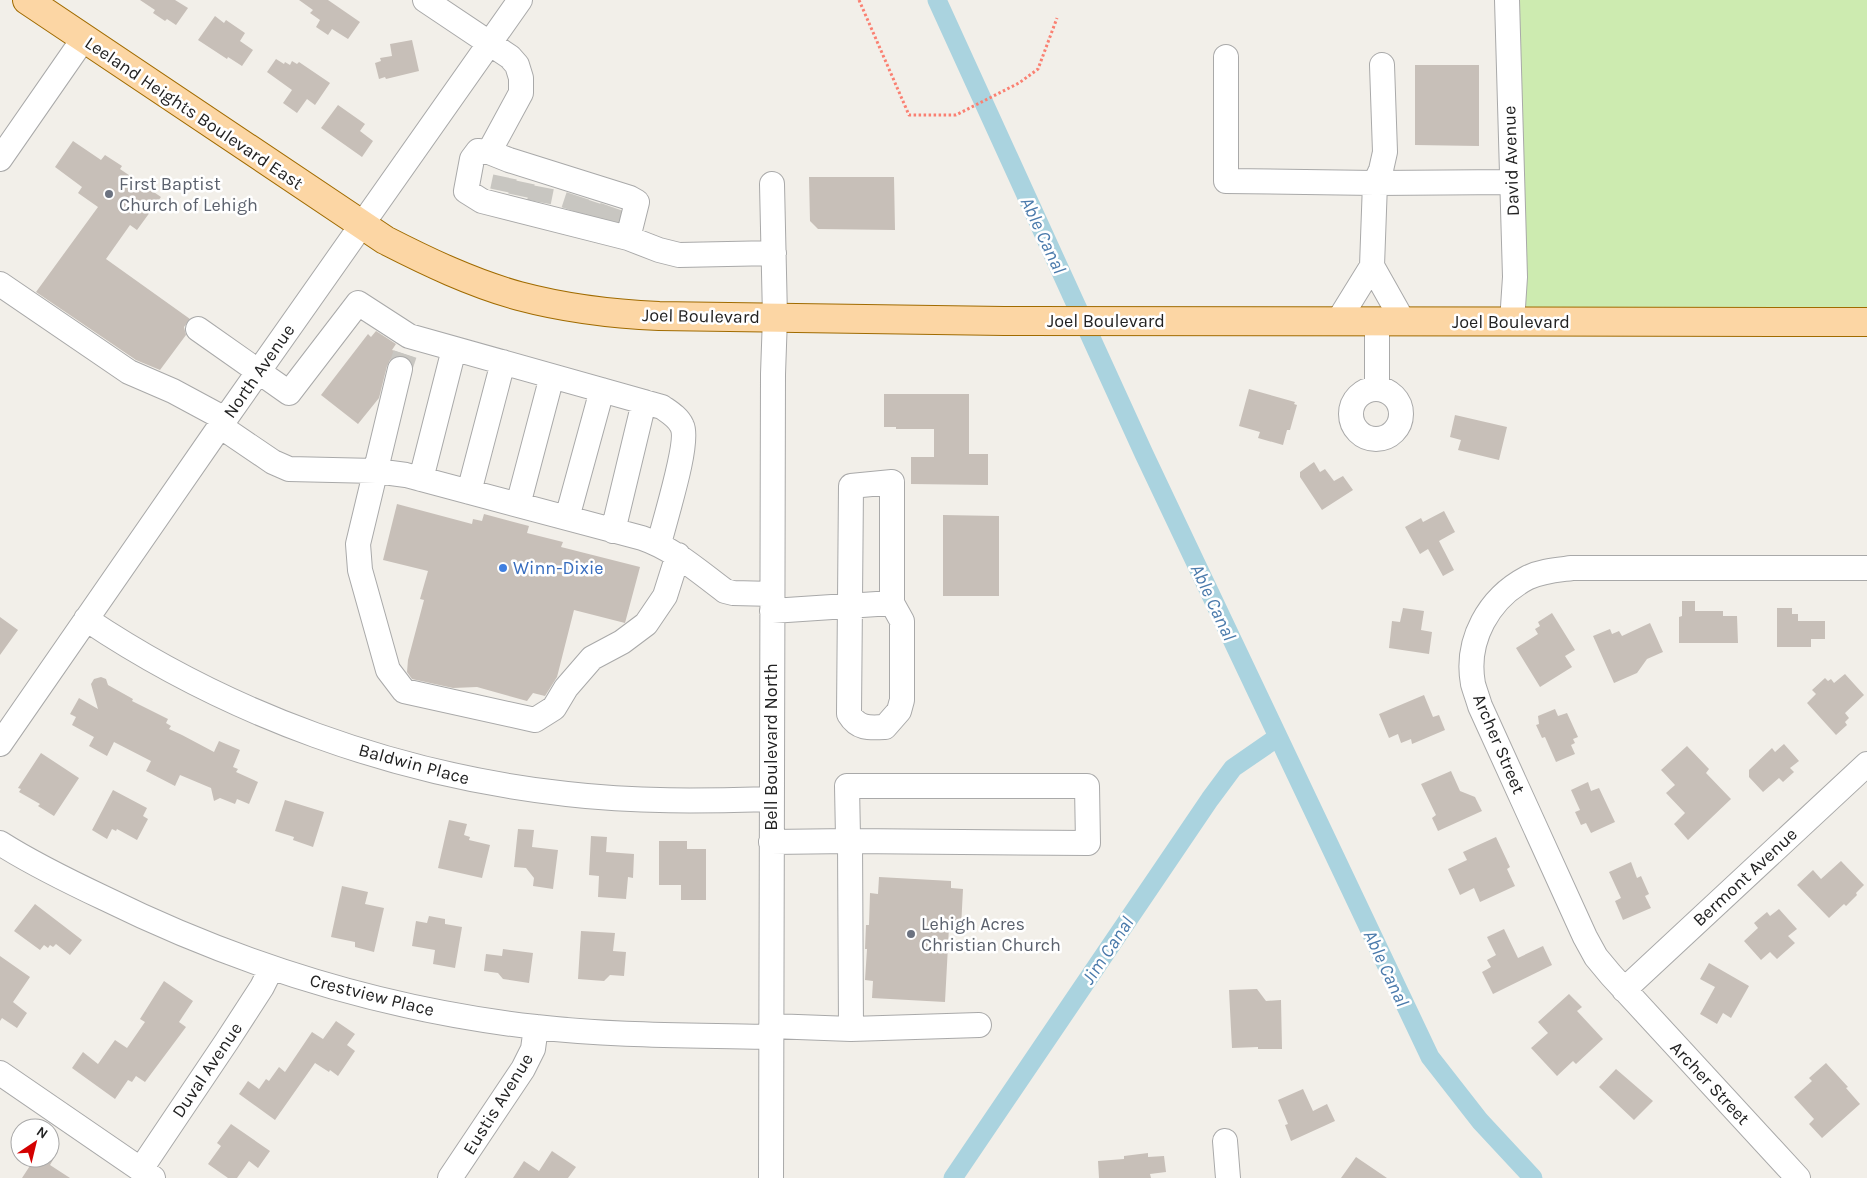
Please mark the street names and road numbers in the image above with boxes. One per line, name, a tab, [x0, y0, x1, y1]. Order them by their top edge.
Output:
street label: Leeland Heights Boulevard East	[81, 32, 308, 195]
street label: David Avenue	[1498, 105, 1524, 217]
street label: Joel Boulevard	[642, 304, 760, 328]
street label: Joel Boulevard	[1047, 310, 1165, 332]
street label: Joel Boulevard	[1452, 311, 1570, 333]
street label: North Avenue	[218, 320, 300, 422]
street label: Bell Boulevard North	[760, 663, 782, 831]
street label: Archer Street	[1468, 691, 1530, 797]
street label: Baldwin Place	[356, 739, 472, 789]
street label: Bermont Avenue	[1688, 823, 1802, 931]
street label: Crestview Place	[308, 969, 436, 1021]
street label: Duval Avenue	[167, 1018, 247, 1122]
street label: Archer Street	[1666, 1037, 1754, 1130]
street label: Eustis Avenue	[458, 1049, 538, 1159]

